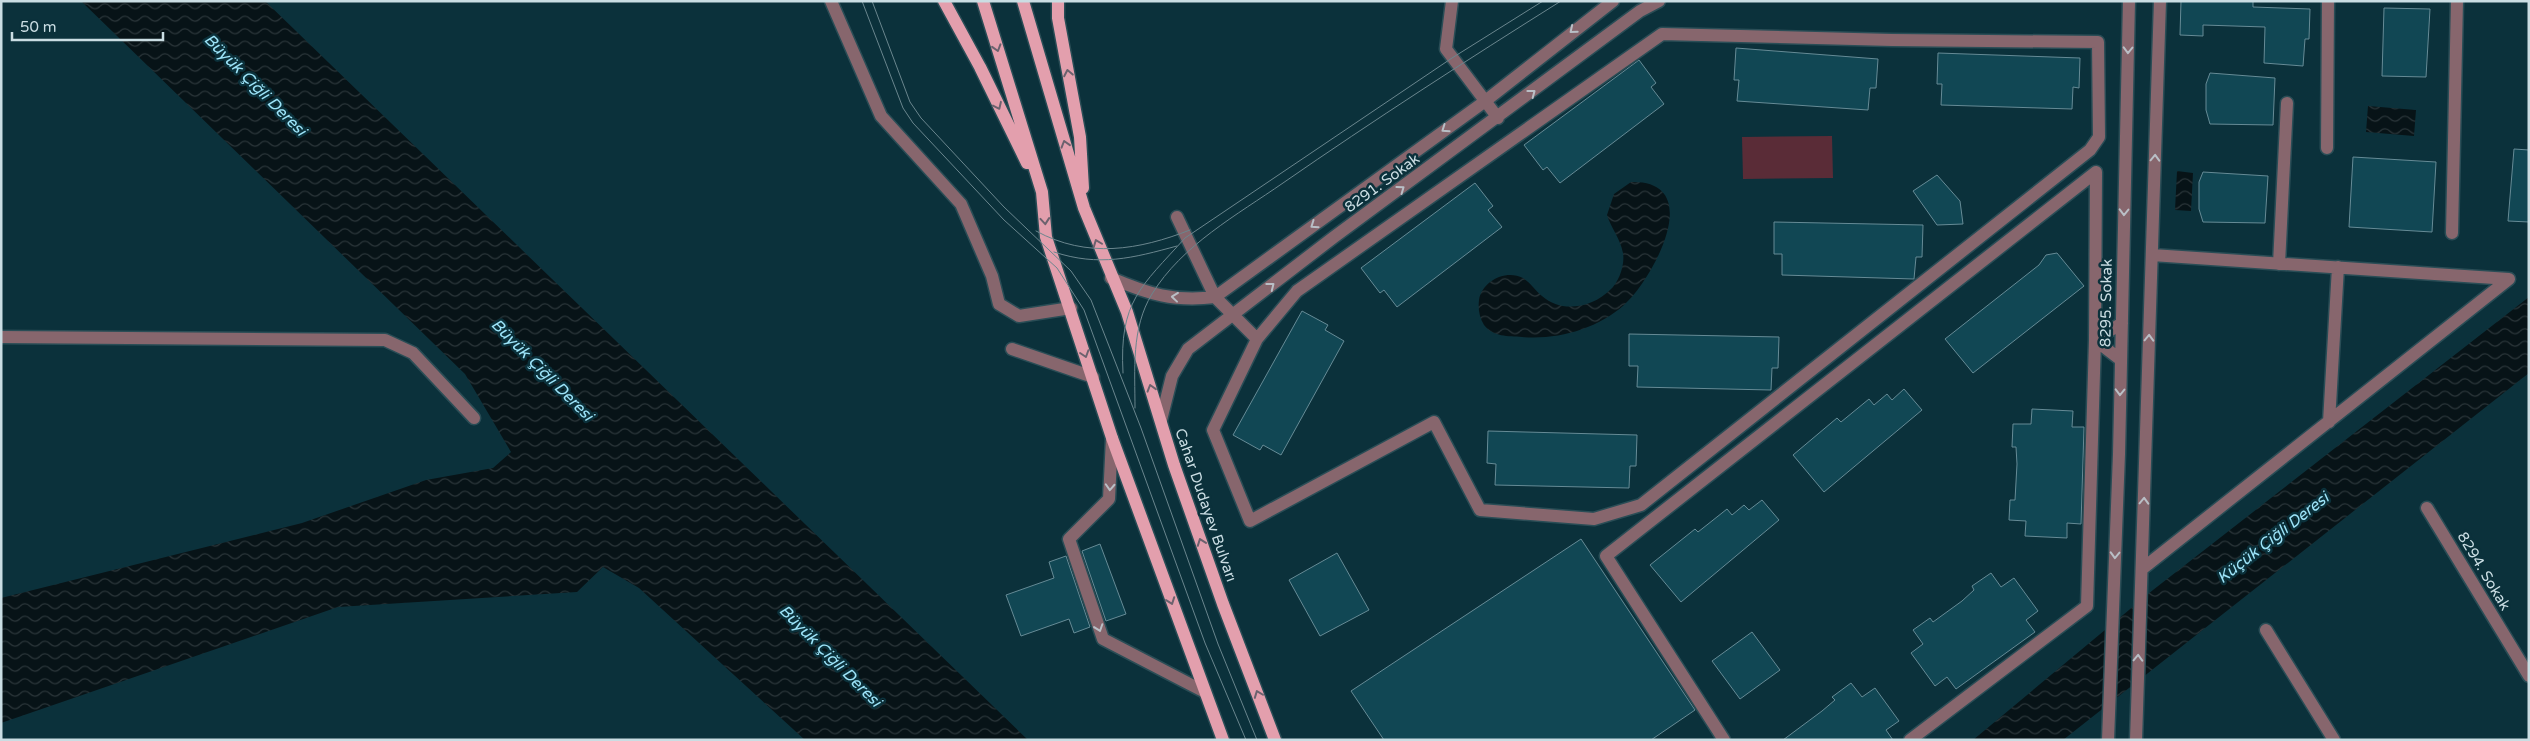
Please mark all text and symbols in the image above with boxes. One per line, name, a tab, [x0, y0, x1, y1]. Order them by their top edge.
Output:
scale bar	[12, 10, 164, 42]
text: 50 m	[20, 18, 57, 36]
one-way arrow	[1570, 25, 1579, 34]
water label: Büyük Çiğli Deresi	[200, 30, 312, 142]
one-way arrow	[992, 43, 1002, 51]
one-way arrow	[2123, 46, 2133, 54]
one-way arrow	[1063, 68, 1073, 77]
one-way arrow	[1526, 90, 1536, 99]
one-way arrow	[992, 101, 1002, 110]
one-way arrow	[1441, 123, 1450, 132]
one-way arrow	[1060, 140, 1070, 149]
street label: 8291. Sokak	[1341, 150, 1423, 216]
one-way arrow	[2150, 154, 2160, 162]
one-way arrow	[1395, 186, 1405, 195]
one-way arrow	[2119, 209, 2129, 217]
one-way arrow	[1039, 217, 1050, 225]
one-way arrow	[1311, 220, 1320, 228]
one-way arrow	[1093, 239, 1104, 248]
street label: 8295. Sokak	[2096, 259, 2116, 347]
one-way arrow	[1265, 283, 1274, 292]
one-way arrow	[1170, 292, 1178, 303]
water label: Büyük Çiğli Deresi	[487, 315, 599, 427]
one-way arrow	[2144, 334, 2155, 342]
one-way arrow	[1080, 350, 1090, 358]
one-way arrow	[1146, 384, 1156, 392]
one-way arrow	[2115, 389, 2126, 397]
street label: Cahar Dudayev Bulvarı	[1171, 426, 1241, 584]
one-way arrow	[1105, 484, 1115, 491]
water label: Küçük Çiğli Deresi	[2213, 487, 2334, 588]
one-way arrow	[2139, 496, 2149, 504]
street label: 8294. Sokak	[2453, 528, 2515, 614]
one-way arrow	[1197, 538, 1207, 547]
one-way arrow	[2110, 552, 2120, 559]
one-way arrow	[1165, 596, 1175, 604]
water label: Büyük Çiğli Deresi	[775, 601, 887, 713]
one-way arrow	[1093, 623, 1103, 632]
one-way arrow	[2133, 654, 2144, 662]
one-way arrow	[1254, 690, 1264, 699]

